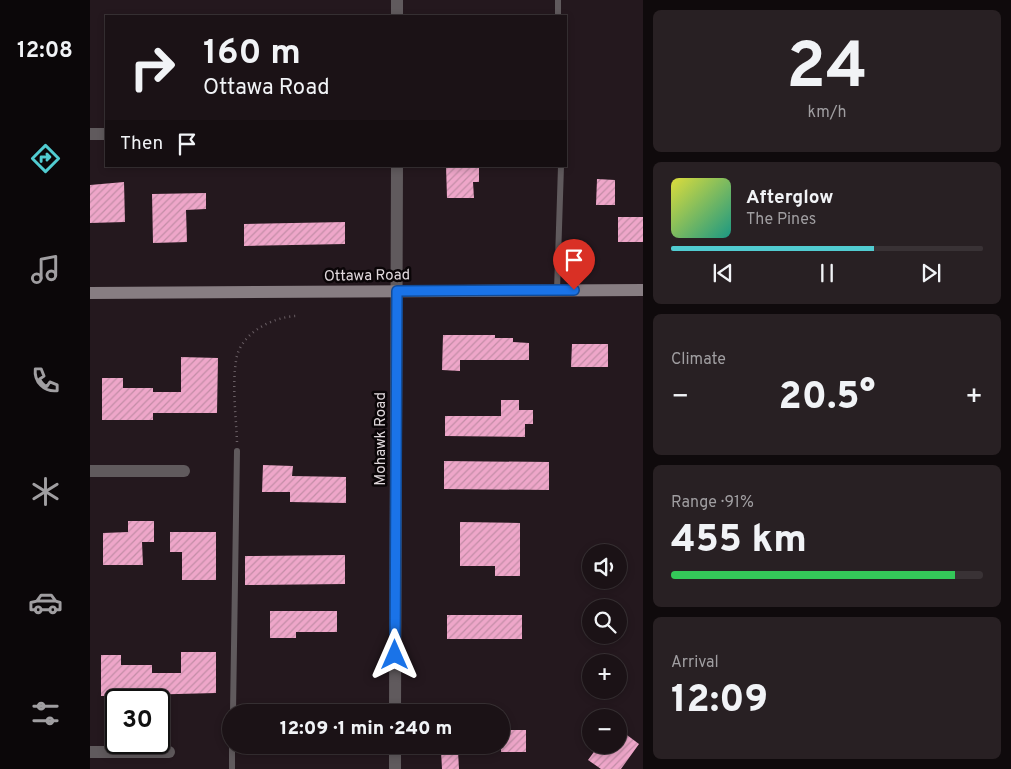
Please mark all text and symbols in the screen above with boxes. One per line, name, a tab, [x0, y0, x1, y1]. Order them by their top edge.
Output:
text: 24	[786, 29, 868, 111]
text: 160 m	[203, 32, 301, 76]
icon: right	[120, 35, 185, 100]
text: 12:08	[17, 38, 73, 65]
text: Ottawa Road	[203, 75, 330, 102]
text: km/h	[808, 103, 846, 123]
icon: arrive	[173, 130, 201, 158]
text: Then	[120, 132, 163, 156]
icon: directions	[28, 141, 63, 176]
text: Afterglow	[746, 186, 834, 210]
text: The Pines	[746, 210, 816, 230]
pin	[553, 239, 595, 290]
icon: arrive	[560, 246, 588, 274]
icon: music	[28, 252, 63, 287]
icon: previous	[709, 259, 737, 287]
icon: pause	[813, 259, 841, 287]
icon: next	[917, 259, 945, 287]
street label: Ottawa Road	[324, 266, 410, 287]
text: Climate	[671, 350, 726, 370]
icon: phone	[28, 363, 63, 398]
text: 20.5°	[779, 374, 875, 423]
text: −	[671, 380, 689, 416]
text: +	[965, 380, 983, 416]
street label: Mohawk Road	[372, 392, 391, 486]
icon: climate	[28, 474, 63, 509]
text: Range · 91%	[671, 493, 754, 513]
text: 455 km	[671, 517, 807, 566]
map controls	[582, 544, 627, 754]
button: sound	[582, 544, 627, 589]
icon: car	[28, 585, 63, 620]
button: search	[582, 599, 627, 644]
position arrow	[368, 628, 420, 680]
text: Arrival	[671, 653, 719, 673]
button: +	[582, 654, 627, 699]
text: 12:09	[671, 677, 768, 726]
speed limit sign: 30	[105, 689, 170, 754]
icon: filters	[28, 696, 63, 731]
button: −	[582, 709, 627, 754]
text: 12:09 · 1 min · 240 m	[280, 717, 452, 741]

